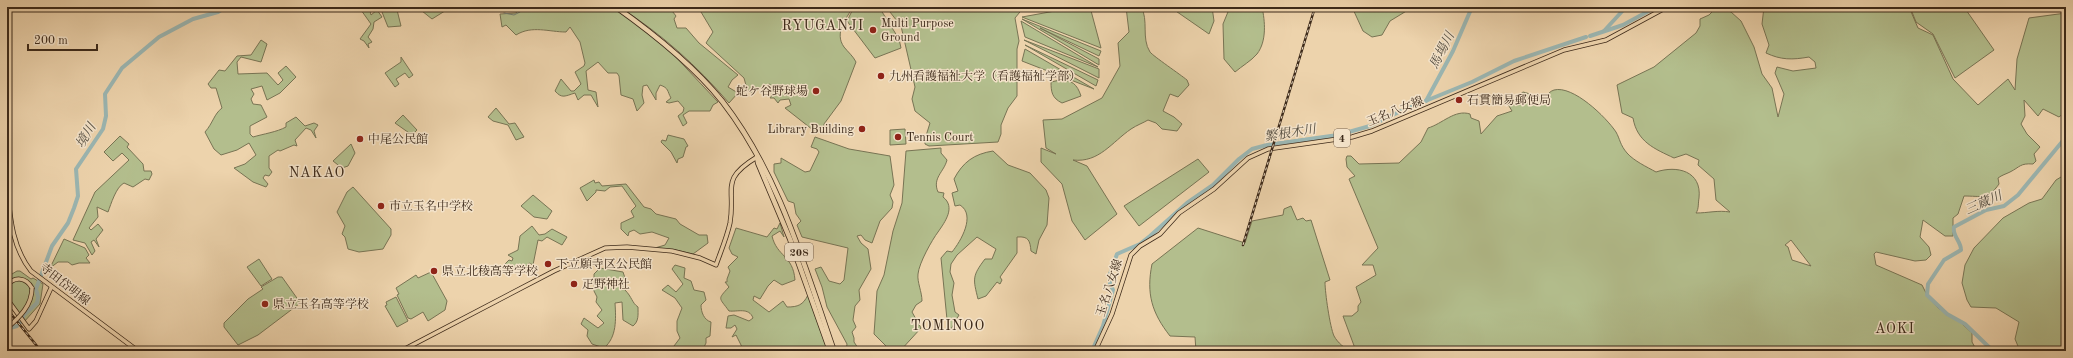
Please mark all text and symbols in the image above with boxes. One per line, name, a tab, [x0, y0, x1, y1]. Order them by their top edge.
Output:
place label: Multi Purpose Ground	[881, 18, 954, 44]
district label: RYUGANJI	[782, 19, 864, 33]
marker: Multi Purpose Ground	[868, 25, 878, 35]
scale bar	[28, 26, 97, 52]
water label: 馬場川	[1427, 28, 1458, 71]
text: 200 m	[34, 35, 68, 47]
place label: 九州看護福祉大学（看護福祉学部）	[889, 69, 1081, 83]
marker: 九州看護福祉大学（看護福祉学部）	[876, 71, 886, 81]
place label: 蛇ケ谷野球場	[736, 84, 808, 98]
marker: 蛇ケ谷野球場	[811, 86, 821, 96]
street label: 玉名八女線	[1365, 93, 1425, 129]
place label: 石貫簡易郵便局	[1467, 93, 1551, 107]
marker: 石貫簡易郵便局	[1454, 95, 1464, 105]
water label: 境川	[73, 119, 100, 150]
water label: 繁根木川	[1263, 122, 1319, 144]
place label: Library Building	[767, 124, 855, 136]
marker: Library Building	[857, 124, 867, 134]
road number: 4	[1334, 129, 1350, 147]
place label: 中尾公民館	[368, 132, 428, 146]
marker: Tennis Court	[893, 132, 903, 142]
place label: Tennis Court	[906, 132, 974, 144]
marker: 中尾公民館	[355, 134, 365, 144]
district label: NAKAO	[289, 166, 345, 180]
water label: 三蔵川	[1963, 188, 2006, 217]
place label: 市立玉名中学校	[389, 199, 473, 213]
marker: 市立玉名中学校	[376, 201, 386, 211]
road number: 208	[785, 243, 813, 261]
place label: 下立願寺区公民館	[556, 257, 652, 271]
street label: 玉名八女線	[1093, 257, 1125, 319]
marker: 下立願寺区公民館	[543, 259, 553, 269]
street label: 寺田岱明線	[37, 260, 93, 308]
place label: 県立北稜高等学校	[442, 264, 538, 278]
marker: 県立北稜高等学校	[429, 266, 439, 276]
place label: 疋野神社	[582, 277, 630, 291]
marker: 疋野神社	[569, 279, 579, 289]
place label: 県立玉名高等学校	[273, 297, 369, 311]
marker: 県立玉名高等学校	[260, 299, 270, 309]
district label: TOMINOO	[911, 319, 985, 333]
district label: AOKI	[1875, 322, 1915, 336]

